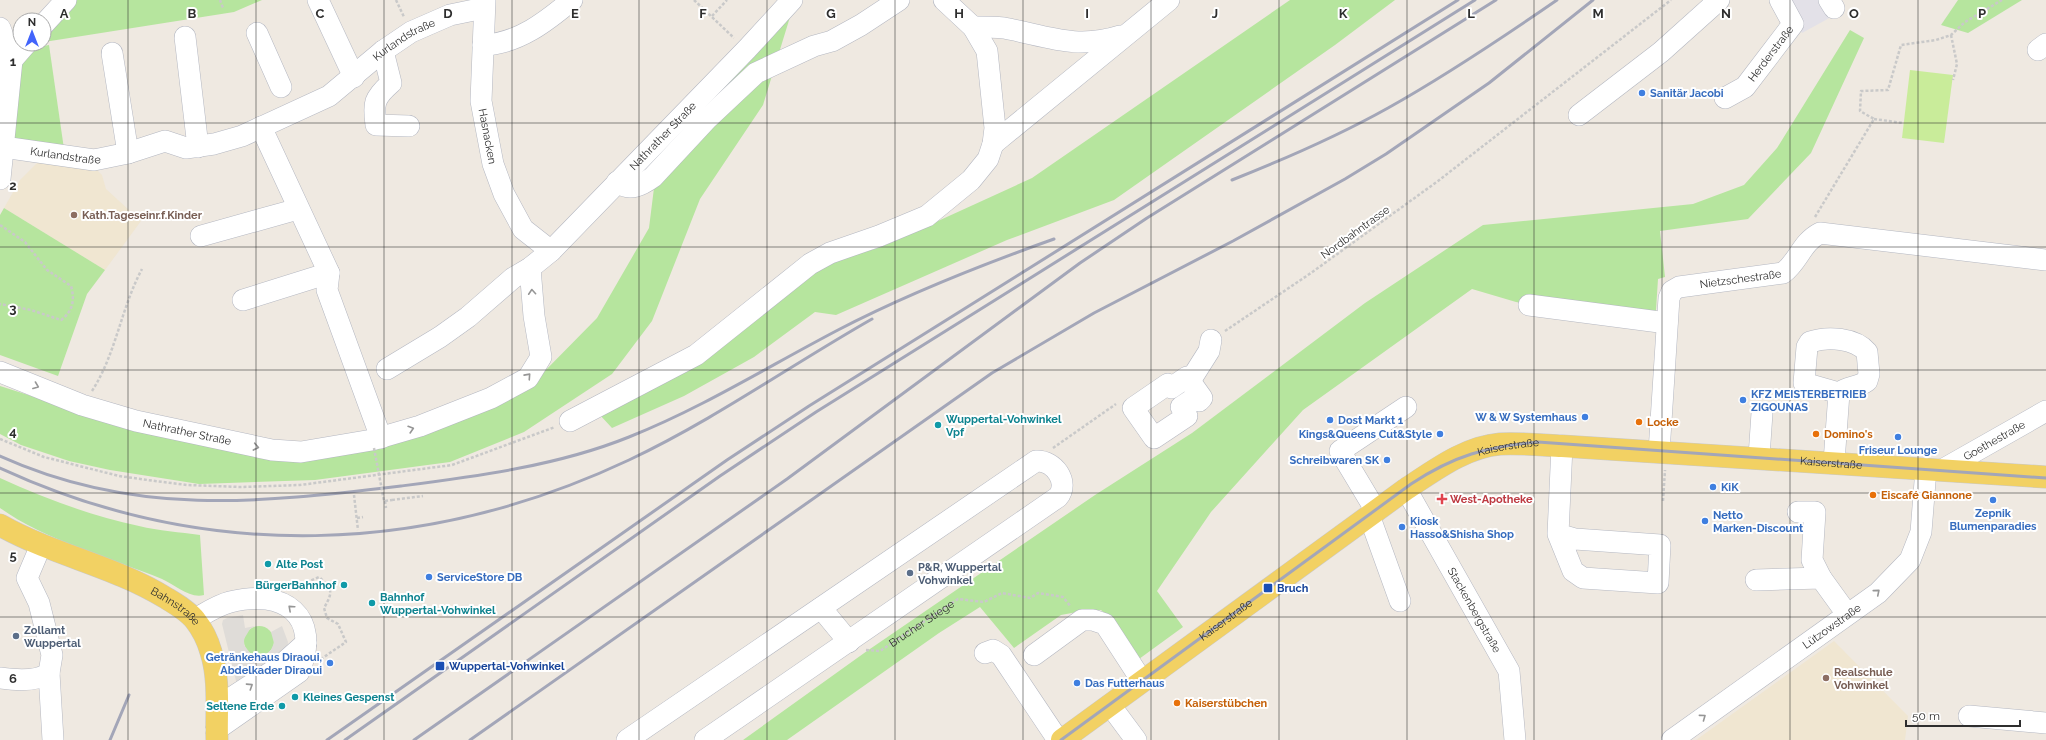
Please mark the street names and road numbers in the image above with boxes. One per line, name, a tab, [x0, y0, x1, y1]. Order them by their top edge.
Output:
street label: Kurlandstraße	[370, 16, 438, 64]
street label: Herderstraße	[1746, 23, 1797, 84]
street label: Nathrather Straße	[627, 99, 699, 173]
street label: Hasnacken	[476, 108, 499, 165]
street label: Kurlandstraße	[29, 145, 102, 167]
street label: Nordbahntrasse	[1318, 203, 1393, 262]
street label: Nietzschestraße	[1699, 267, 1783, 291]
street label: Nathrather Straße	[142, 417, 233, 448]
street label: Goethestraße	[1961, 418, 2028, 463]
street label: Kaiserstraße	[1476, 436, 1540, 459]
street label: Kaiserstraße	[1800, 455, 1863, 472]
street label: Stackenbergstraße	[1445, 565, 1504, 656]
street label: Bahnstraße	[148, 585, 203, 628]
street label: Kaiserstraße	[1197, 596, 1255, 644]
street label: Brucher Stiege	[887, 597, 957, 650]
street label: Lützowstraße	[1800, 601, 1864, 652]

